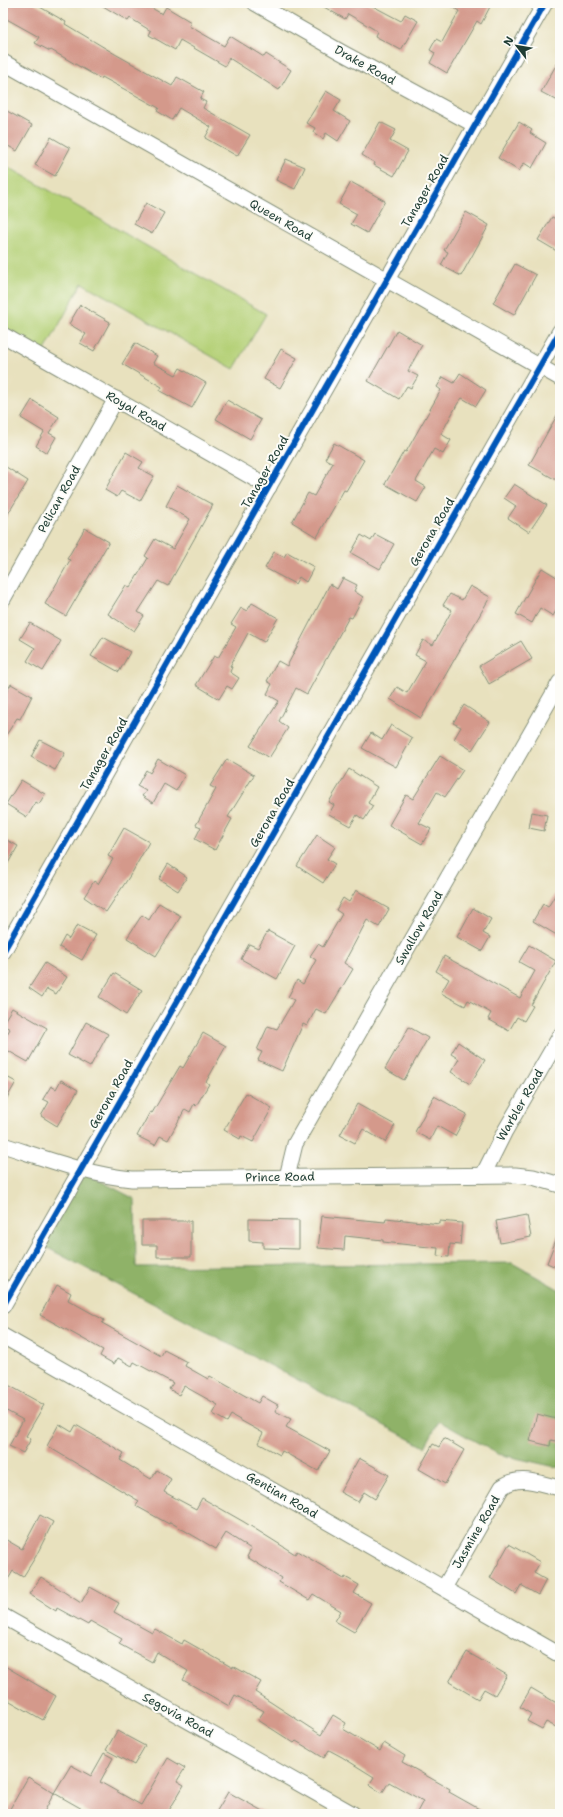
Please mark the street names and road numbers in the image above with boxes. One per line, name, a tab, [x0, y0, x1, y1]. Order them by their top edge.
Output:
street label: Drake Road	[332, 42, 399, 89]
street label: Tanager Road	[398, 151, 453, 230]
street label: Queen Road	[246, 195, 316, 245]
street label: Royal Road	[103, 387, 169, 435]
street label: Tanager Road	[238, 432, 293, 511]
street label: Pelican Road	[34, 462, 84, 536]
street label: Gerona Road	[406, 494, 458, 569]
street label: Tanager Road	[77, 714, 132, 793]
street label: Gerona Road	[246, 775, 298, 850]
street label: Swallow Road	[391, 888, 447, 968]
street label: Gerona Road	[85, 1056, 137, 1132]
street label: Warbler Road	[493, 1066, 547, 1144]
street label: Prince Road	[245, 1168, 315, 1186]
street label: Gentian Road	[243, 1468, 321, 1522]
street label: Jasmine Road	[449, 1492, 504, 1572]
street label: Segovia Road	[140, 1689, 217, 1741]

